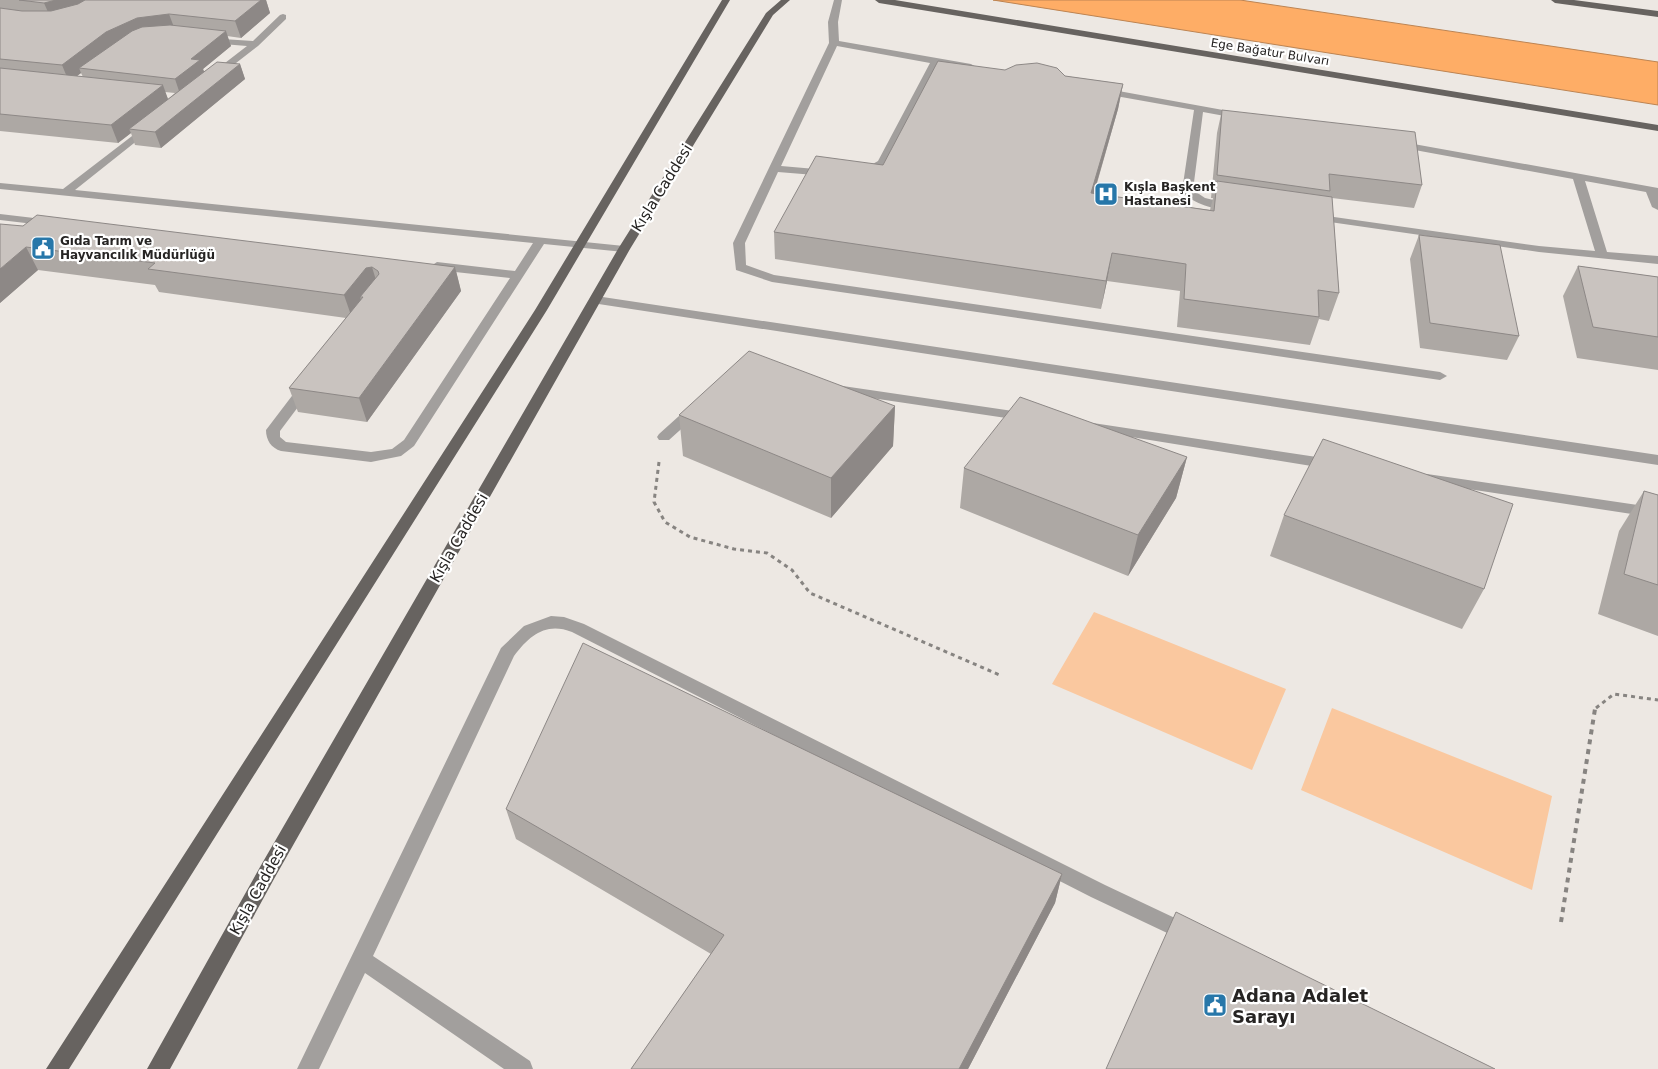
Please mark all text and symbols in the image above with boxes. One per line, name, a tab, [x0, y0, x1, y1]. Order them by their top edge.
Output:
street label: Ege Bağatur Bulvarı	[1210, 36, 1330, 68]
street label: Kışla Caddesi	[628, 141, 696, 235]
place label: Kışla Başkent Hastanesi	[1124, 180, 1216, 208]
hospital icon: Kışla Başkent Hastanesi	[1093, 181, 1119, 207]
place label: Gıda Tarım ve Hayvancılık Müdürlüğü	[60, 234, 215, 262]
public building icon: Gıda Tarım ve Hayvancılık Müdürlüğü	[30, 235, 56, 261]
street label: Kışla Caddesi	[426, 490, 492, 586]
street label: Kışla Caddesi	[226, 842, 290, 938]
place label: Adana Adalet Sarayı	[1232, 985, 1369, 1027]
public building icon: Adana Adalet Sarayı	[1202, 992, 1228, 1018]

